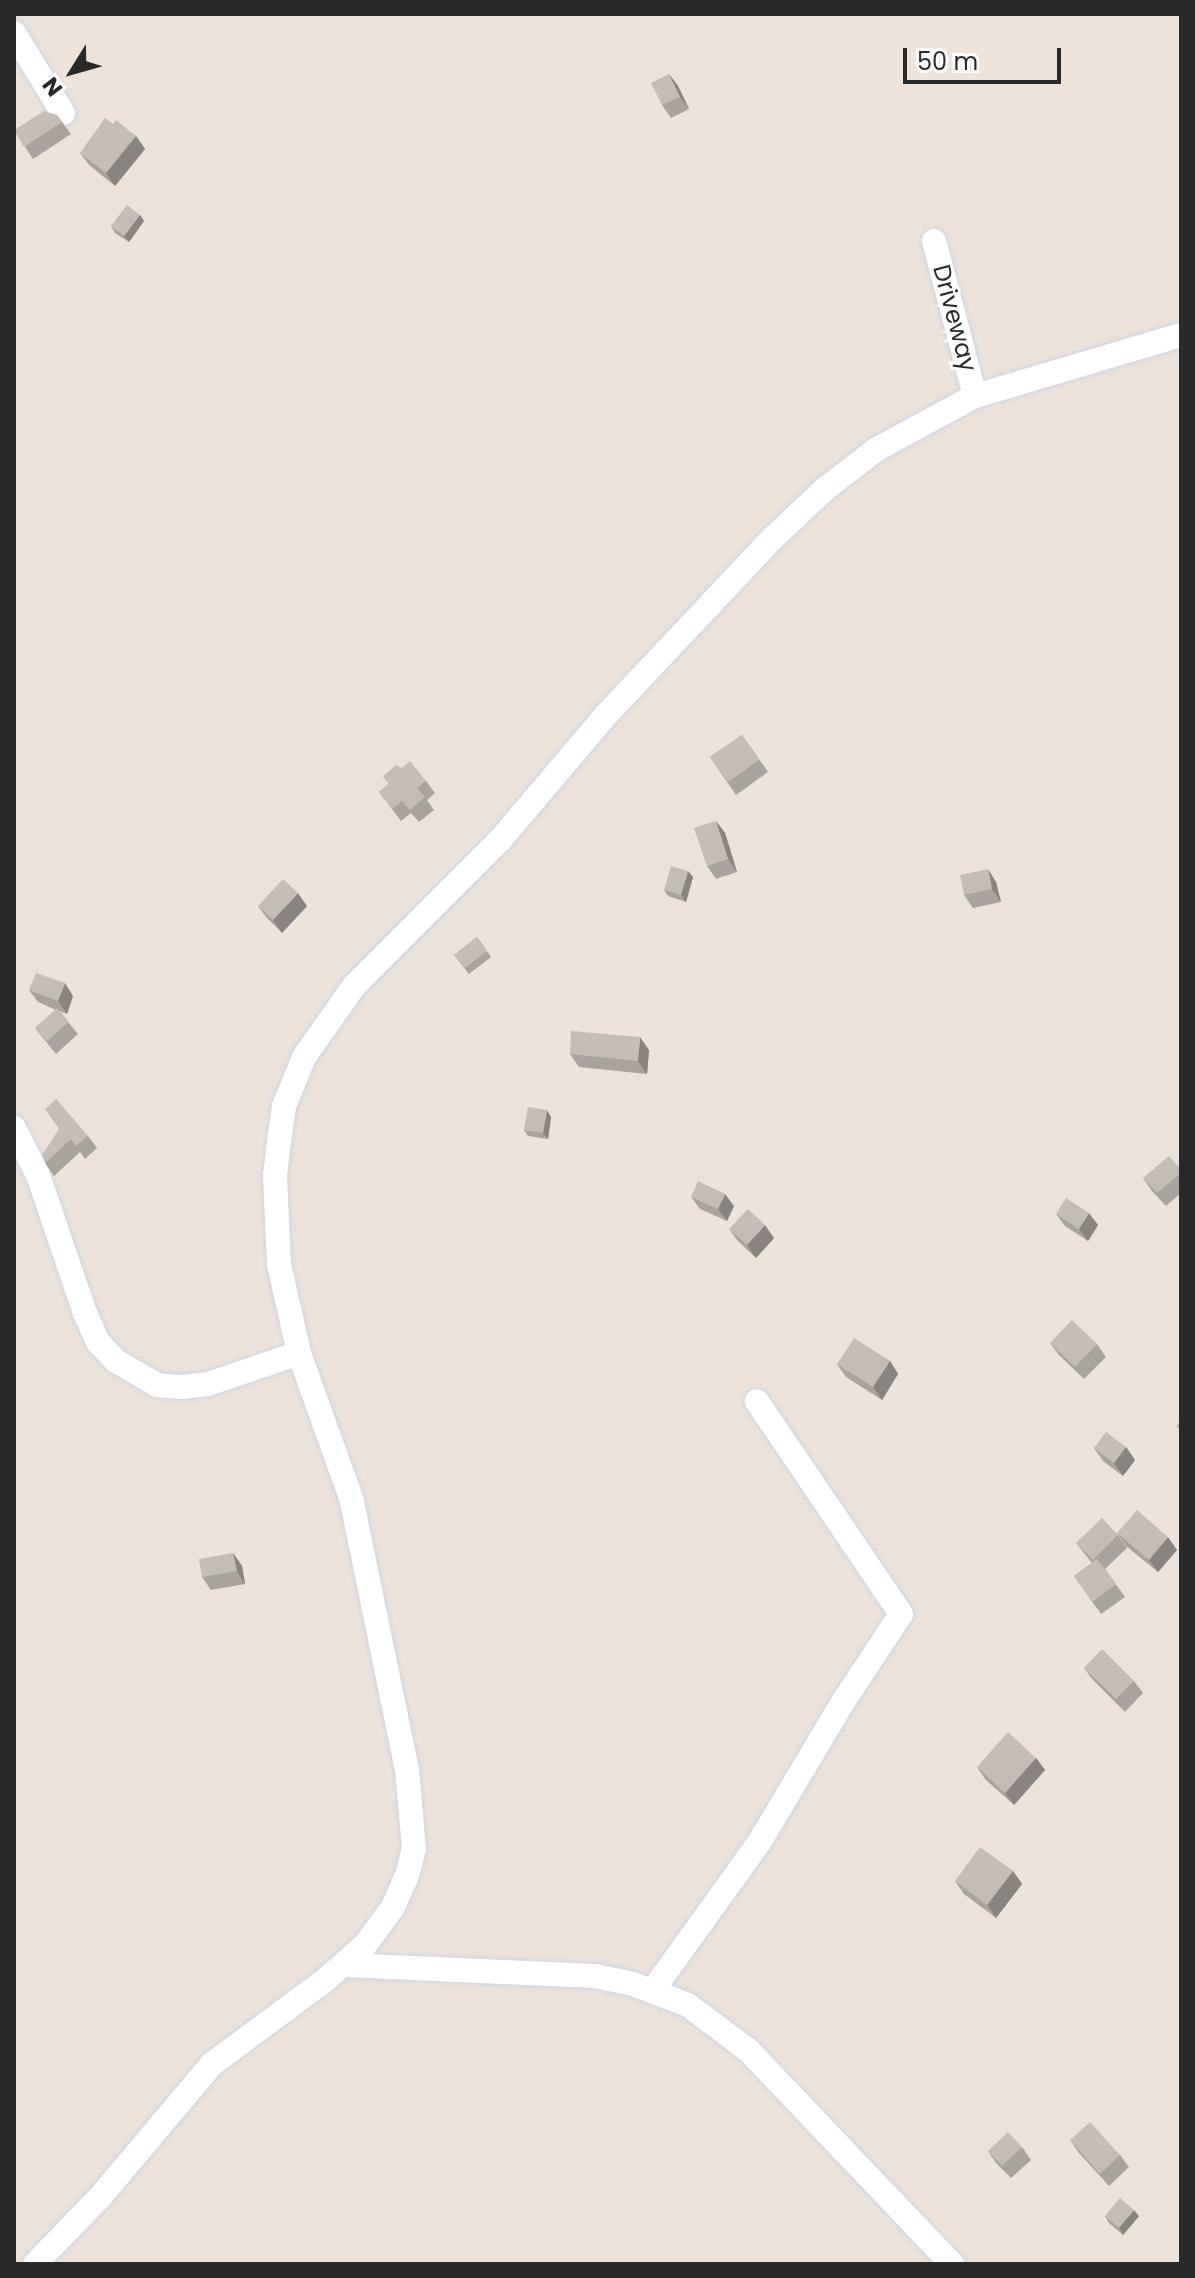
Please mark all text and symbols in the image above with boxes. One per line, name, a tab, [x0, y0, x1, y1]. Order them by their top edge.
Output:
north arrow	[32, 32, 112, 112]
scale bar	[907, 32, 1065, 82]
text: 50 m	[917, 45, 978, 78]
text: N	[35, 71, 70, 103]
street label: Driveway	[927, 261, 983, 375]

